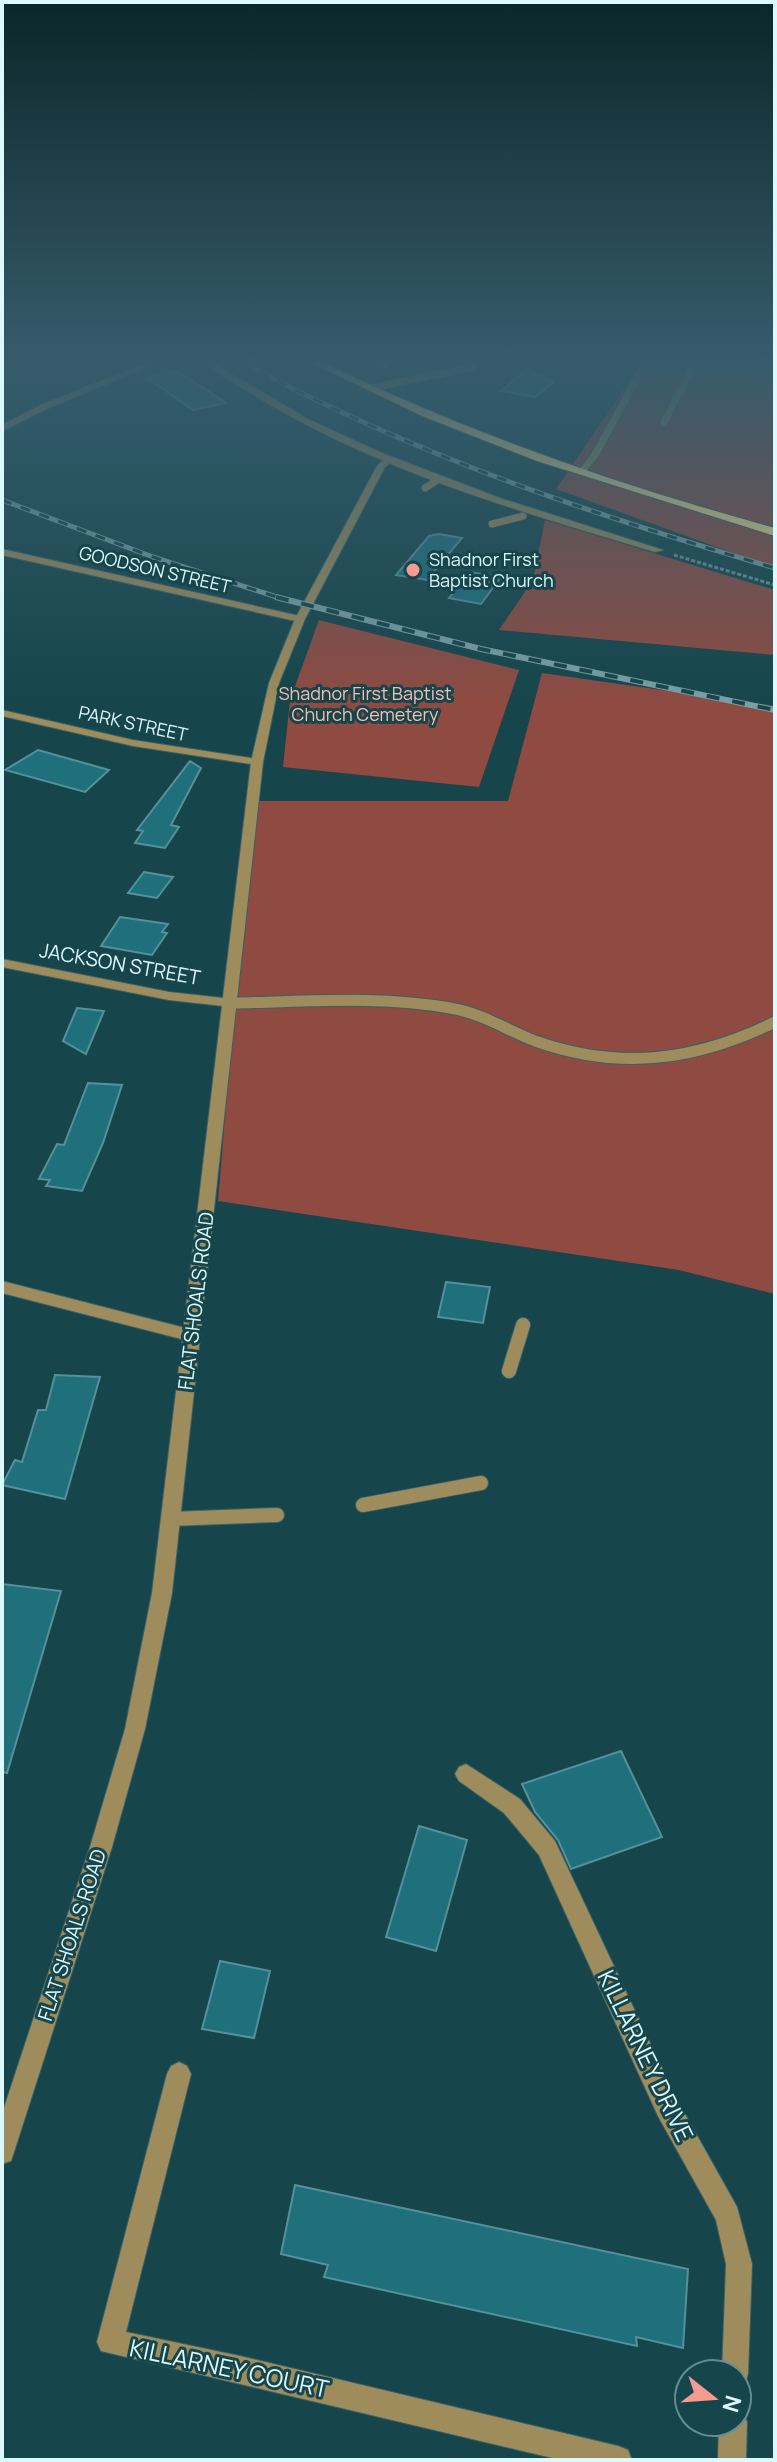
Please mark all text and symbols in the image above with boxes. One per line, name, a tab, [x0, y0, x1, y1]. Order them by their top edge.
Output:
street label: GOODSON STREET	[77, 540, 234, 598]
place label: Shadnor First Baptist Church	[429, 547, 554, 592]
marker: Shadnor First Baptist Church	[404, 561, 422, 579]
park label: Shadnor First Baptist Church Cemetery	[278, 681, 452, 726]
street label: PARK STREET	[76, 700, 190, 746]
street label: JACKSON STREET	[38, 936, 203, 991]
street label: FLAT SHOALS ROAD	[171, 1210, 220, 1392]
street label: FLAT SHOALS ROAD	[31, 1845, 112, 2024]
street label: KILLARNEY DRIVE	[591, 1964, 702, 2147]
street label: KILLARNEY COURT	[127, 2330, 333, 2405]
north arrow	[673, 2358, 753, 2438]
text: N	[715, 2392, 749, 2416]

